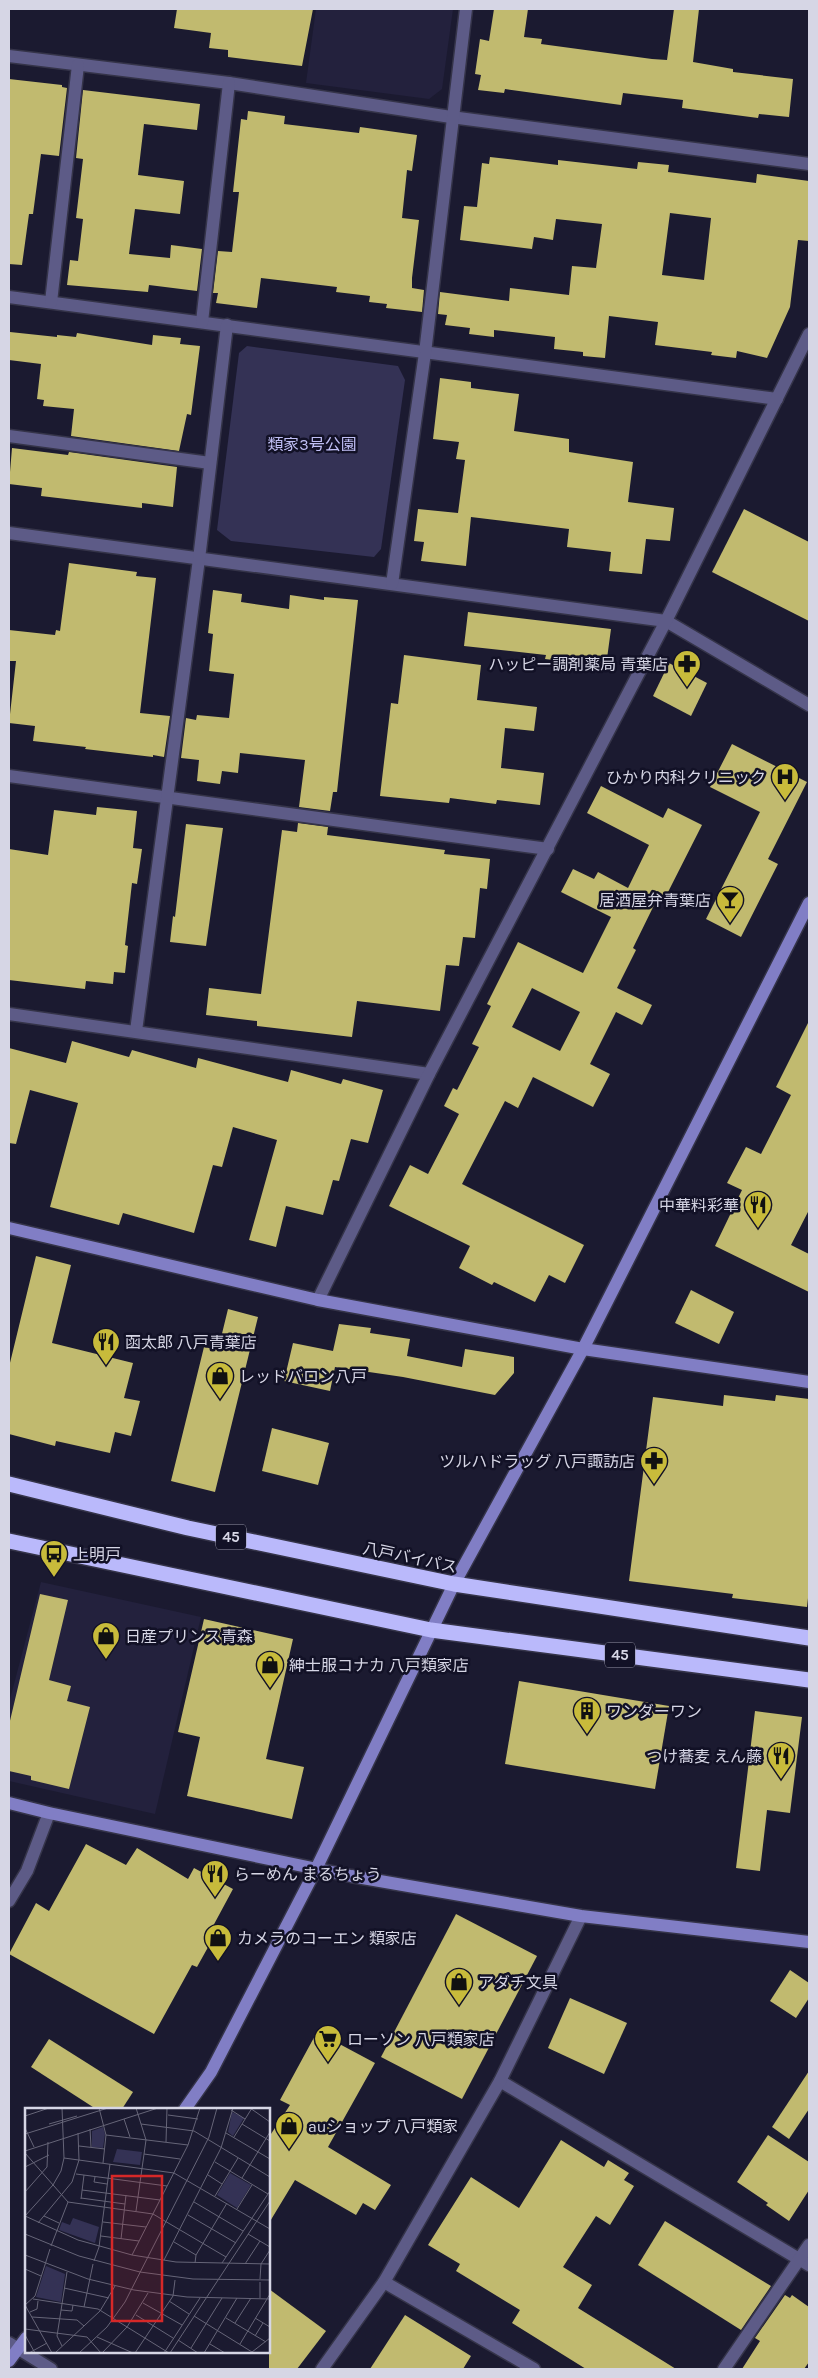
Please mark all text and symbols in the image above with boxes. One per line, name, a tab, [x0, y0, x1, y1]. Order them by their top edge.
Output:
park label: 類家3号公園	[267, 435, 357, 454]
pharmacy icon: ハッピー調剤薬局 青葉店	[672, 649, 702, 688]
place label: ハッピー調剤薬局 青葉店	[488, 655, 668, 674]
hospital icon: ひかり内科クリニック	[770, 762, 800, 801]
place label: ひかり内科クリニック	[606, 768, 766, 787]
bar icon: 居酒屋弁青葉店	[715, 885, 745, 924]
place label: 居酒屋弁青葉店	[599, 891, 711, 910]
restaurant icon: 中華料彩華	[743, 1190, 773, 1229]
place label: 中華料彩華	[659, 1196, 739, 1215]
restaurant icon: 函太郎 八戸青葉店	[91, 1327, 121, 1366]
place label: 函太郎 八戸青葉店	[125, 1333, 257, 1352]
shop icon: レッドバロン八戸	[205, 1361, 235, 1400]
place label: レッドバロン八戸	[239, 1367, 367, 1386]
pharmacy icon: ツルハドラッグ 八戸諏訪店	[639, 1446, 669, 1485]
place label: ツルハドラッグ 八戸諏訪店	[439, 1452, 635, 1471]
road number: 45	[216, 1524, 246, 1550]
street label: 八戸バイパス	[361, 1538, 459, 1577]
bus stop icon: 上明戸	[39, 1539, 69, 1578]
place label: 上明戸	[73, 1545, 121, 1564]
shop icon: 日産プリンス青森	[91, 1621, 121, 1660]
place label: 日産プリンス青森	[125, 1627, 253, 1646]
road number: 45	[605, 1642, 635, 1668]
shop icon: 紳士服コナカ 八戸類家店	[255, 1650, 285, 1689]
place label: 紳士服コナカ 八戸類家店	[289, 1656, 469, 1675]
building icon: ワンダーワン	[572, 1696, 602, 1735]
place label: ワンダーワン	[606, 1702, 702, 1721]
restaurant icon: つけ蕎麦 えん藤	[766, 1741, 796, 1780]
place label: つけ蕎麦 えん藤	[646, 1747, 762, 1766]
restaurant icon: らーめん まるちょう	[200, 1859, 230, 1898]
place label: らーめん まるちょう	[234, 1865, 382, 1884]
shop icon: カメラのコーエン 類家店	[203, 1923, 233, 1962]
place label: カメラのコーエン 類家店	[237, 1929, 417, 1948]
shop icon: アダチ文具	[444, 1967, 474, 2006]
place label: アダチ文具	[478, 1973, 558, 1992]
supermarket icon: ローソン 八戸類家店	[313, 2024, 343, 2063]
place label: ローソン 八戸類家店	[347, 2030, 495, 2049]
inset map	[25, 2108, 270, 2353]
shop icon: auショップ 八戸類家	[274, 2111, 304, 2150]
place label: auショップ 八戸類家	[308, 2117, 458, 2136]

